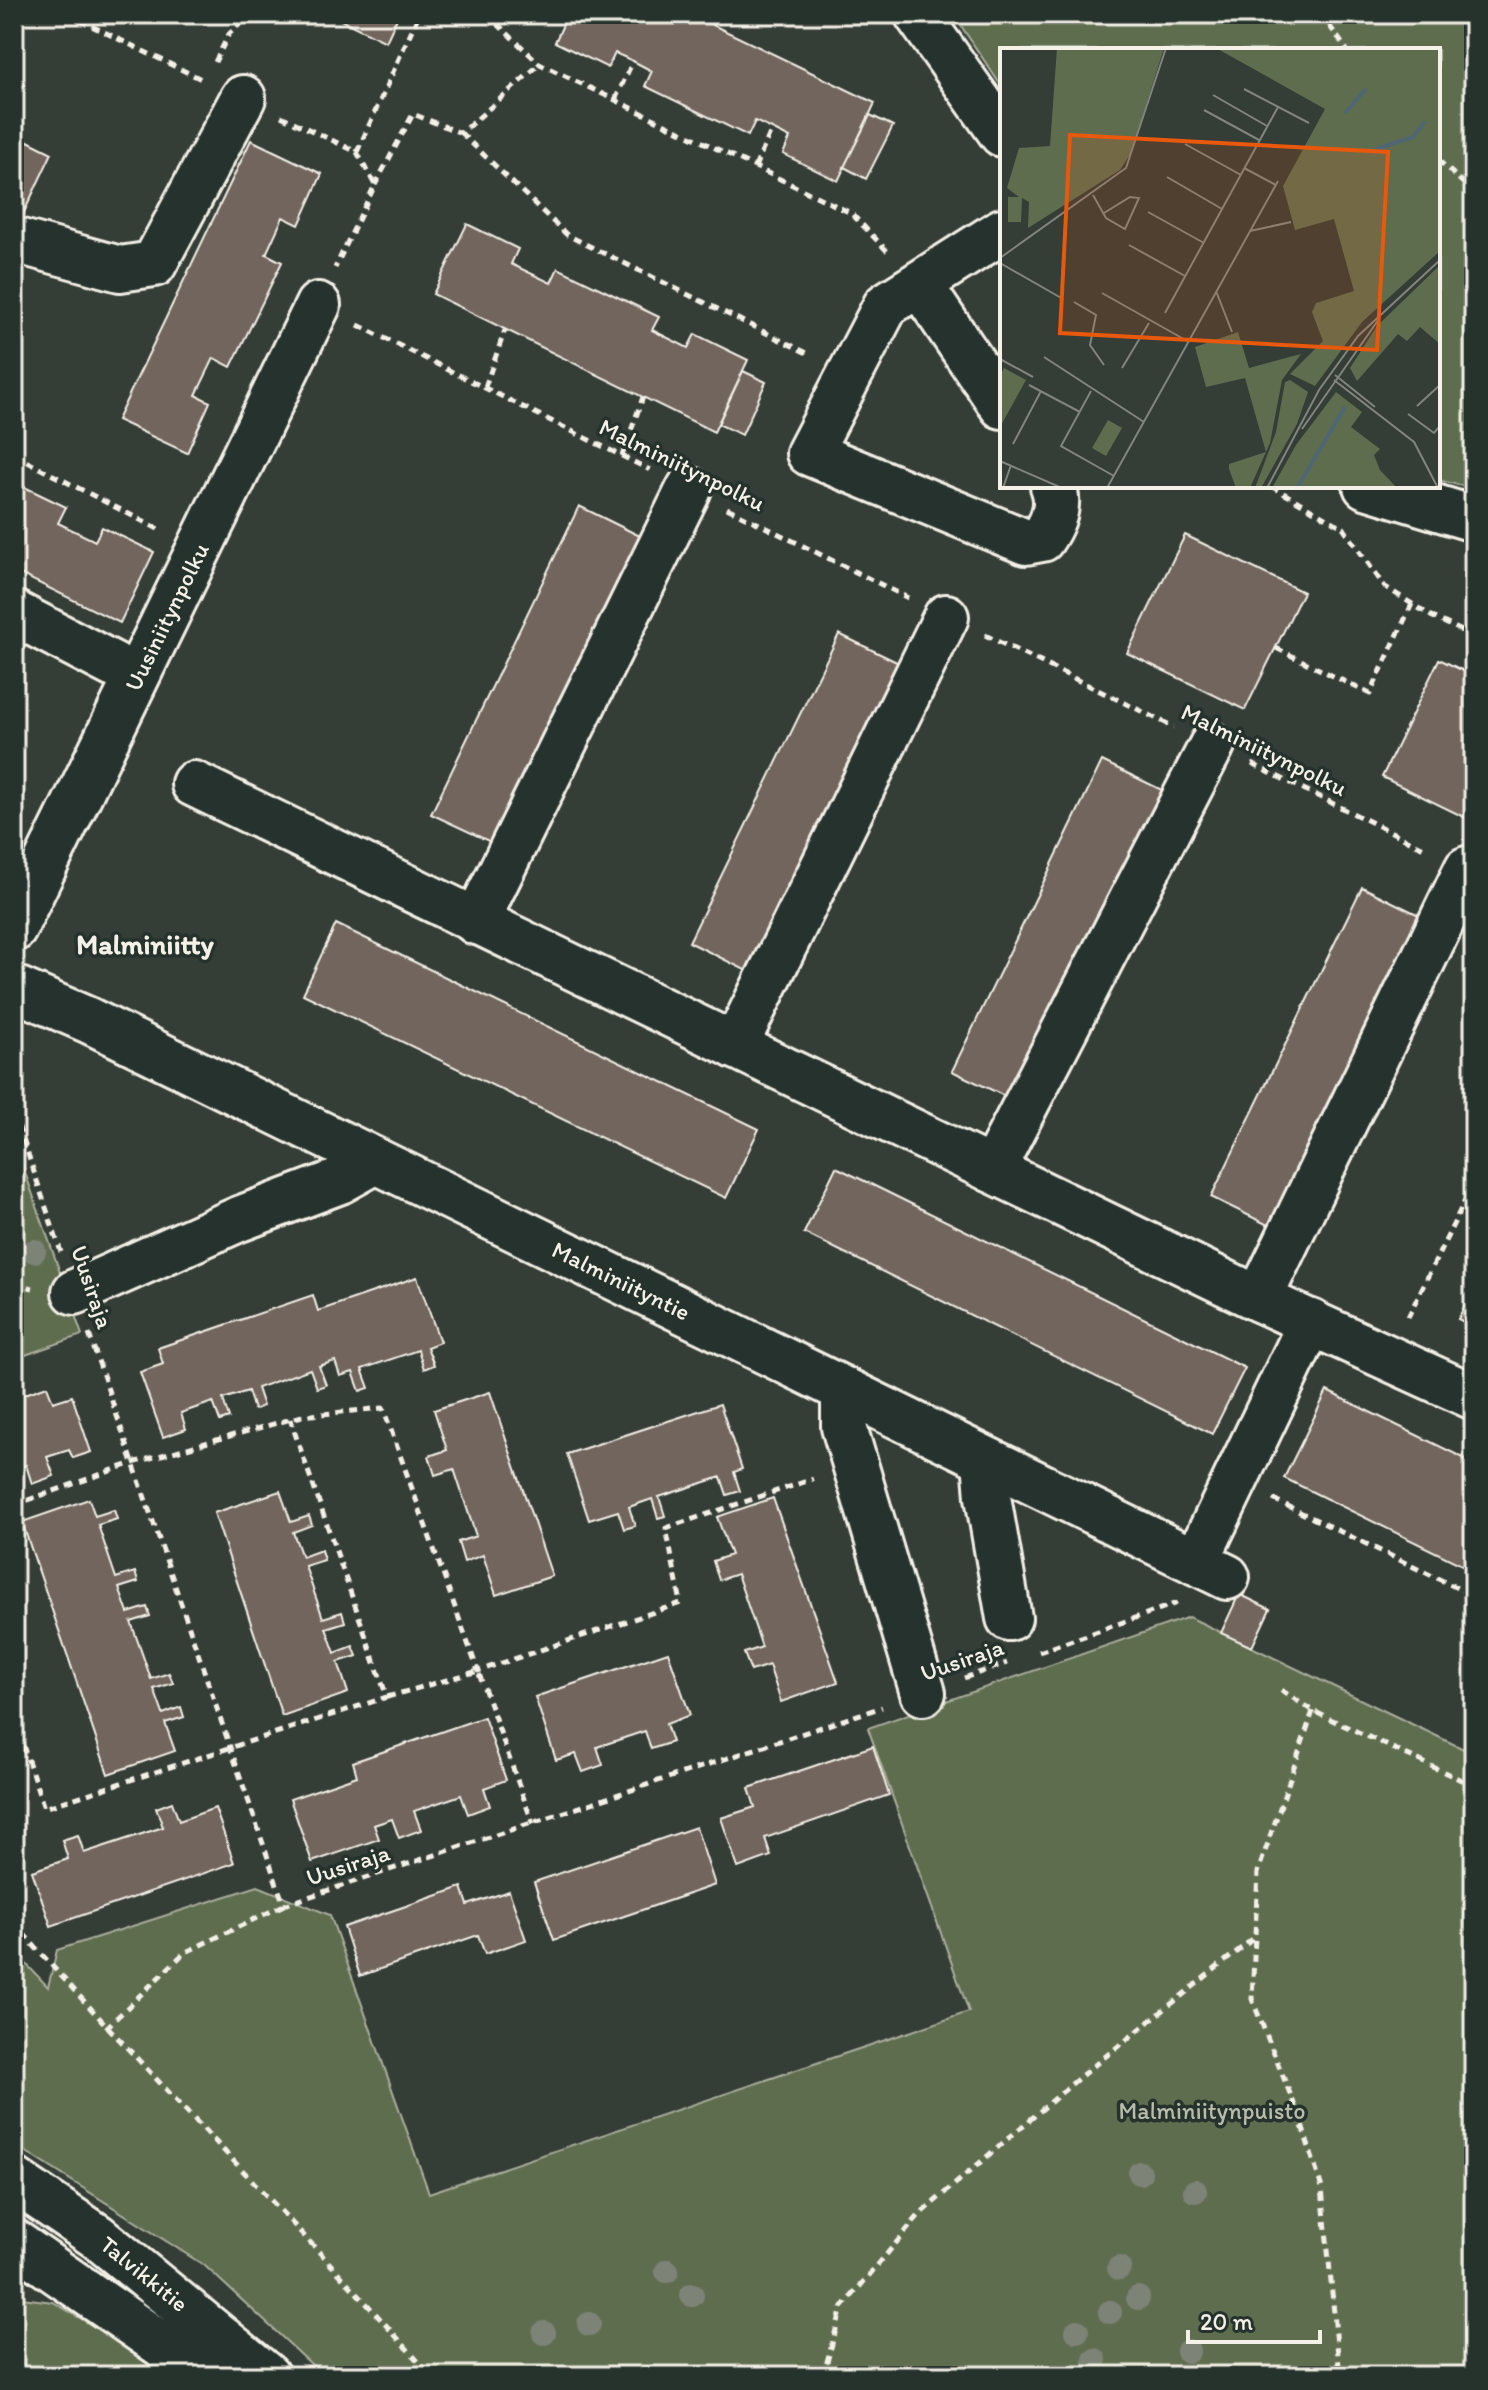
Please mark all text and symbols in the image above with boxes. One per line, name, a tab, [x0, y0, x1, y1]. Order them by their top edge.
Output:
inset map	[1000, 48, 1440, 488]
street label: Malminiitynpolku	[595, 412, 770, 517]
street label: Uusiniitynpolku	[118, 538, 215, 696]
street label: Malminiitynpolku	[1177, 697, 1352, 802]
district label: Malminiitty	[76, 927, 215, 961]
street label: Malminiityntie	[547, 1235, 695, 1326]
street label: Uusiraja	[65, 1241, 120, 1333]
street label: Uusiraja	[916, 1632, 1008, 1687]
street label: Uusiraja	[302, 1837, 394, 1892]
park label: Malminiitynpuisto	[1118, 2096, 1306, 2125]
street label: Talvikkitie	[94, 2229, 194, 2318]
scale bar	[1188, 2294, 1320, 2344]
text: 20 m	[1200, 2307, 1253, 2336]

